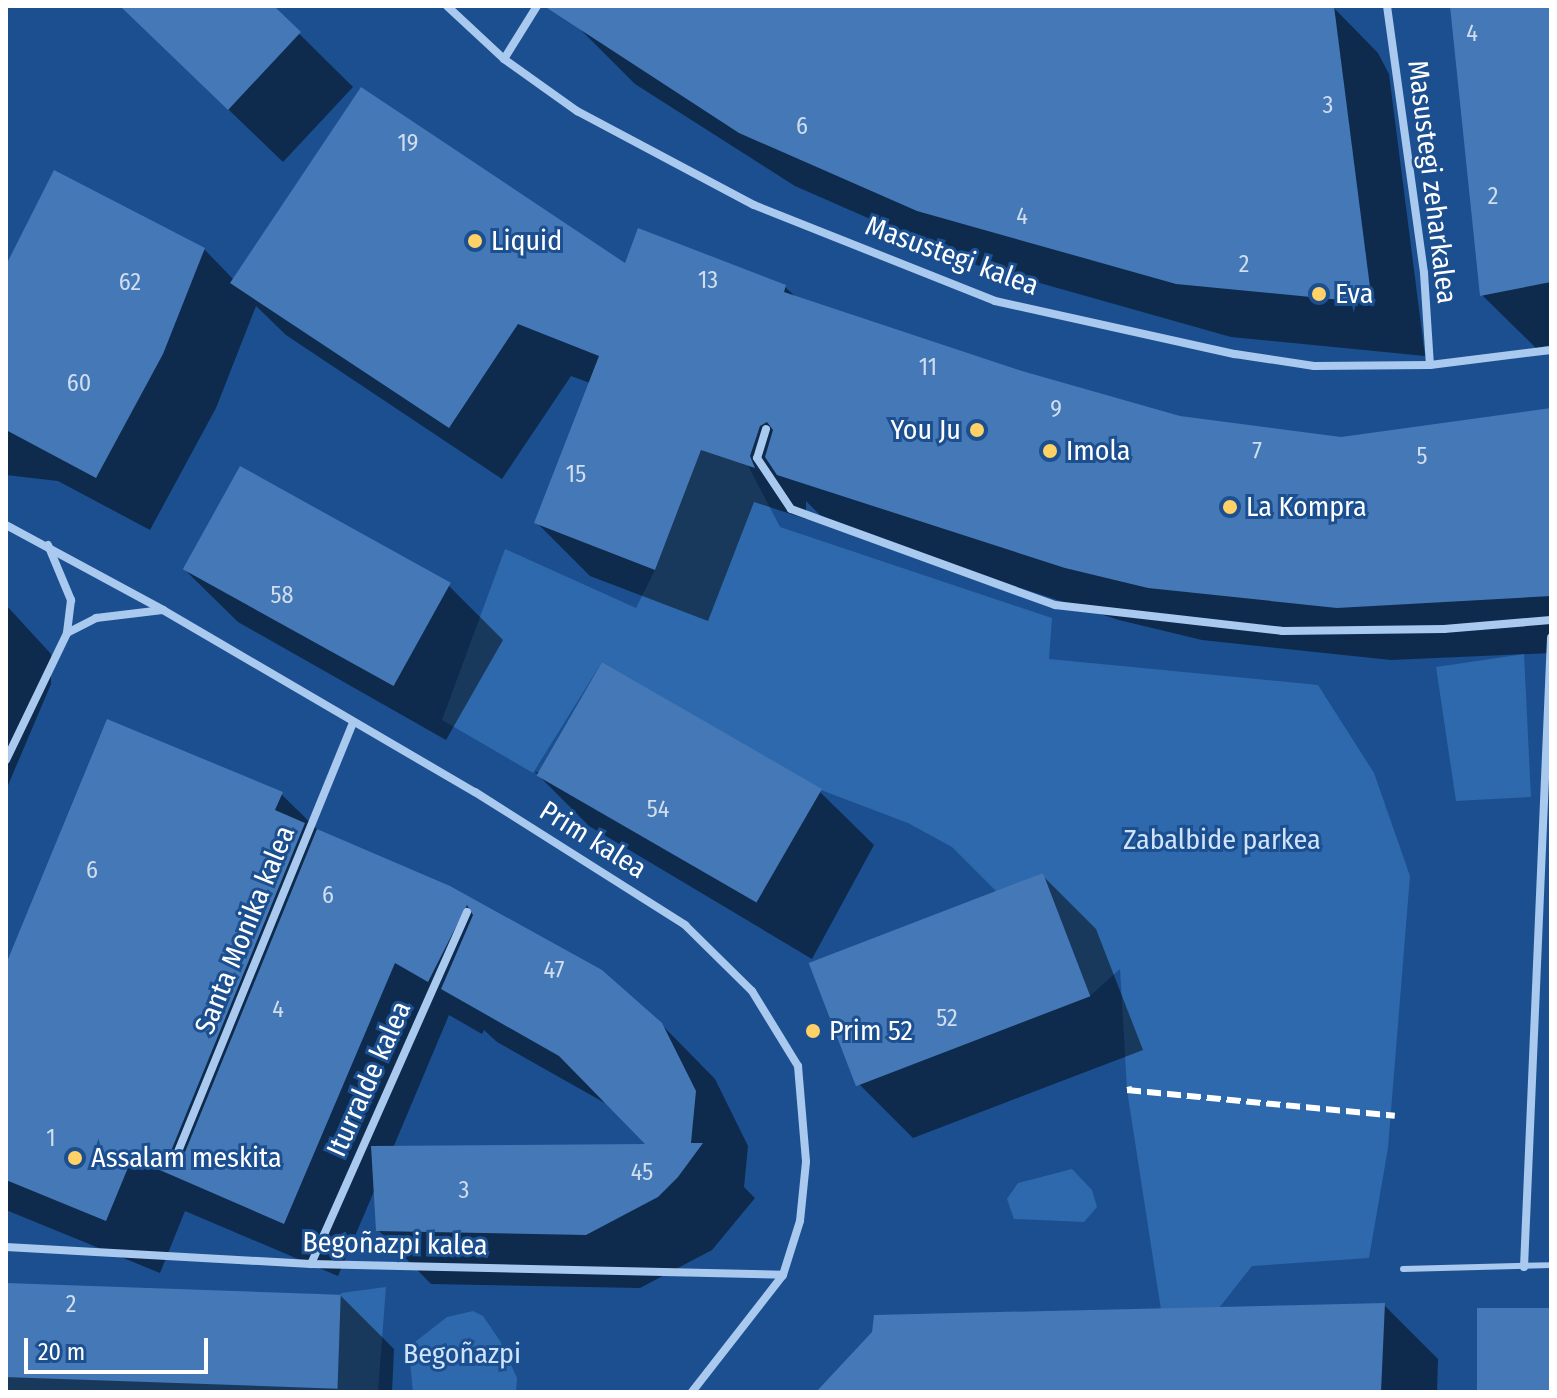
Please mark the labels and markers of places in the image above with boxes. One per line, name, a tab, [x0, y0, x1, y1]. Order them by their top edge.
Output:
place label: Liquid	[491, 224, 562, 258]
marker: Liquid	[466, 232, 484, 250]
place label: Eva	[1335, 277, 1373, 311]
marker: Eva	[1310, 285, 1328, 303]
place label: You Ju	[890, 413, 961, 447]
marker: You Ju	[968, 421, 986, 439]
place label: Imola	[1066, 434, 1131, 468]
marker: Imola	[1041, 442, 1059, 460]
place label: La Kompra	[1246, 490, 1367, 524]
marker: La Kompra	[1221, 498, 1239, 516]
place label: Prim 52	[829, 1014, 913, 1048]
marker: Prim 52	[804, 1022, 822, 1040]
place label: Assalam meskita	[91, 1141, 282, 1175]
marker: Assalam meskita	[66, 1149, 84, 1167]

